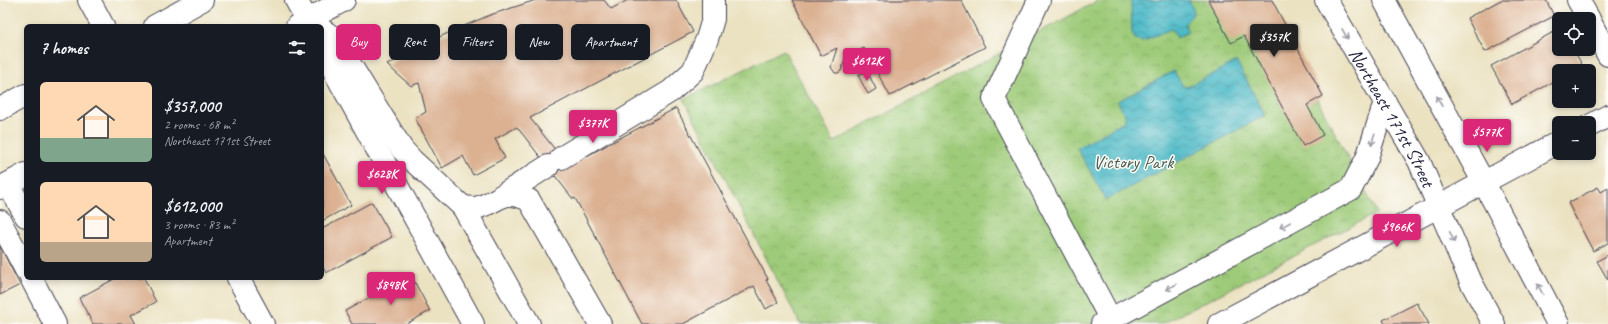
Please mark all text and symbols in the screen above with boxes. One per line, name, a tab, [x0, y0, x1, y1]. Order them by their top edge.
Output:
map controls	[1552, 12, 1596, 160]
button: locate	[1552, 12, 1596, 56]
chip: Buy	[336, 24, 381, 60]
chip: Rent	[389, 24, 440, 60]
chip: Filters	[448, 24, 507, 60]
chip: New	[515, 24, 563, 60]
chip: Apartment	[571, 24, 650, 60]
pin: $357K	[1246, 24, 1302, 58]
one-way arrow	[1342, 28, 1350, 40]
text: $357K	[1259, 29, 1289, 45]
icon: filters	[286, 37, 308, 59]
text: 7 homes	[40, 38, 88, 59]
street label: Northeast 171st Street	[1343, 44, 1440, 192]
pin: $612K	[839, 48, 895, 82]
text: $612K	[852, 53, 882, 69]
button: +	[1552, 64, 1596, 108]
one-way arrow	[1434, 95, 1442, 107]
text: $357,000	[164, 96, 221, 117]
icon: home	[72, 98, 120, 146]
pin: $377K	[565, 110, 621, 144]
text: $377K	[578, 115, 608, 131]
button: −	[1552, 116, 1596, 160]
text: 2 rooms · 68 m²	[164, 117, 234, 133]
pin: $577K	[1459, 119, 1515, 153]
text: $577K	[1472, 124, 1502, 140]
text: Northeast 171st Street	[164, 133, 270, 149]
one-way arrow	[1369, 133, 1376, 146]
park label: Victory Park	[1093, 150, 1175, 174]
pin: $628K	[354, 161, 410, 195]
text: $628K	[367, 166, 397, 182]
text: $612,000	[164, 196, 221, 217]
icon: home	[72, 198, 120, 246]
pin: $966K	[1369, 214, 1425, 248]
text: 3 rooms · 83 m²	[164, 217, 234, 233]
text: $966K	[1382, 219, 1412, 235]
one-way arrow	[1279, 222, 1291, 229]
one-way arrow	[1448, 231, 1456, 243]
text: Apartment	[164, 233, 212, 249]
pin: $848K	[363, 272, 419, 306]
text: $848K	[376, 277, 406, 293]
one-way arrow	[1165, 284, 1177, 291]
one-way arrow	[1535, 284, 1543, 296]

